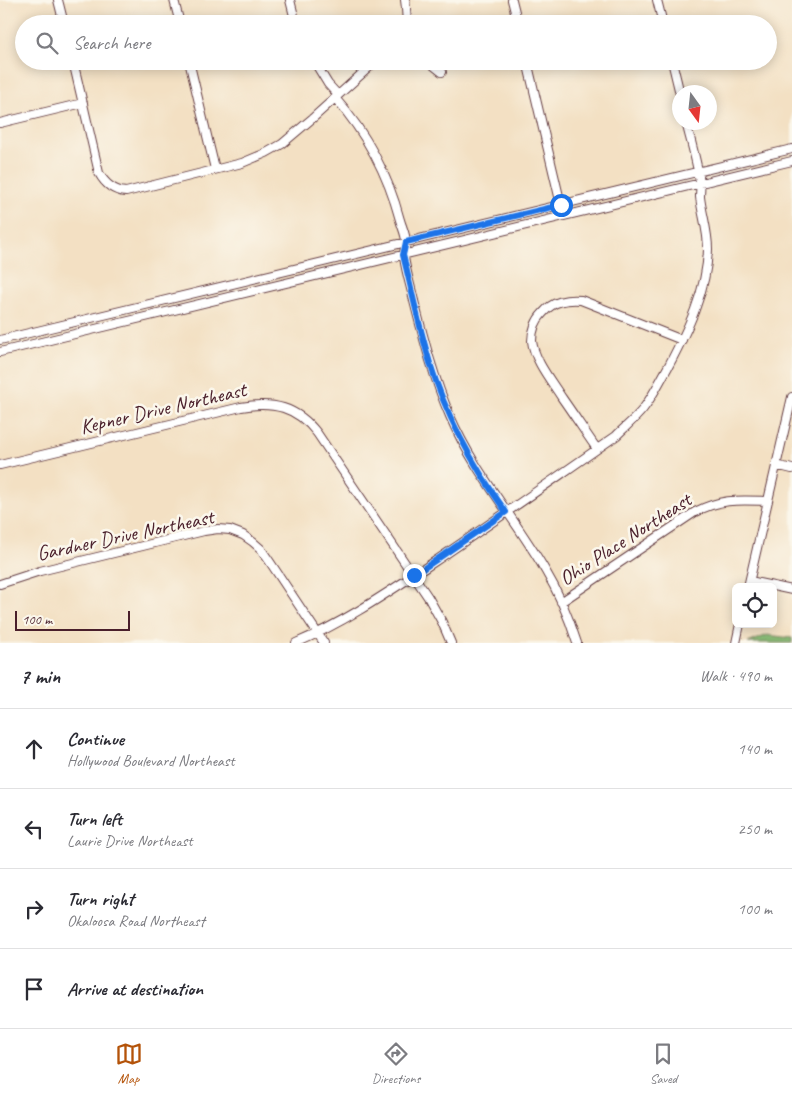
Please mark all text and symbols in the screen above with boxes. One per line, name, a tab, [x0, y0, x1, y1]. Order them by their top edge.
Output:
search box	[15, 15, 777, 70]
icon: search	[33, 29, 61, 57]
text: Search here	[73, 31, 150, 55]
north arrow	[672, 85, 717, 130]
route start	[550, 194, 573, 217]
street label: Kepner Drive Northeast	[78, 376, 250, 440]
street label: Ohio Place Northeast	[554, 486, 697, 591]
street label: Gardner Drive Northeast	[34, 503, 218, 566]
route end	[403, 564, 426, 587]
map controls	[732, 583, 777, 628]
button: locate	[732, 583, 777, 628]
scale bar	[15, 608, 130, 631]
text: 100 m	[22, 611, 52, 628]
text: 7 min	[20, 663, 60, 689]
text: Walk · 490 m	[700, 666, 772, 686]
text: Continue	[67, 727, 124, 751]
icon: ahead	[20, 735, 48, 763]
text: 140 m	[738, 739, 772, 759]
text: Hollywood Boulevard Northeast	[67, 751, 235, 771]
text: Turn left	[67, 807, 122, 831]
icon: left	[20, 815, 48, 843]
text: 250 m	[738, 819, 772, 839]
text: Laurie Drive Northeast	[67, 831, 192, 851]
text: Turn right	[67, 887, 134, 911]
icon: right	[20, 895, 48, 923]
text: 100 m	[738, 899, 772, 919]
text: Okaloosa Road Northeast	[67, 911, 205, 931]
icon: arrive	[20, 975, 48, 1003]
text: Arrive at destination	[67, 977, 203, 1001]
tab: Map	[115, 1040, 143, 1087]
tab: Directions	[372, 1040, 420, 1087]
tab: Saved	[649, 1040, 677, 1087]

